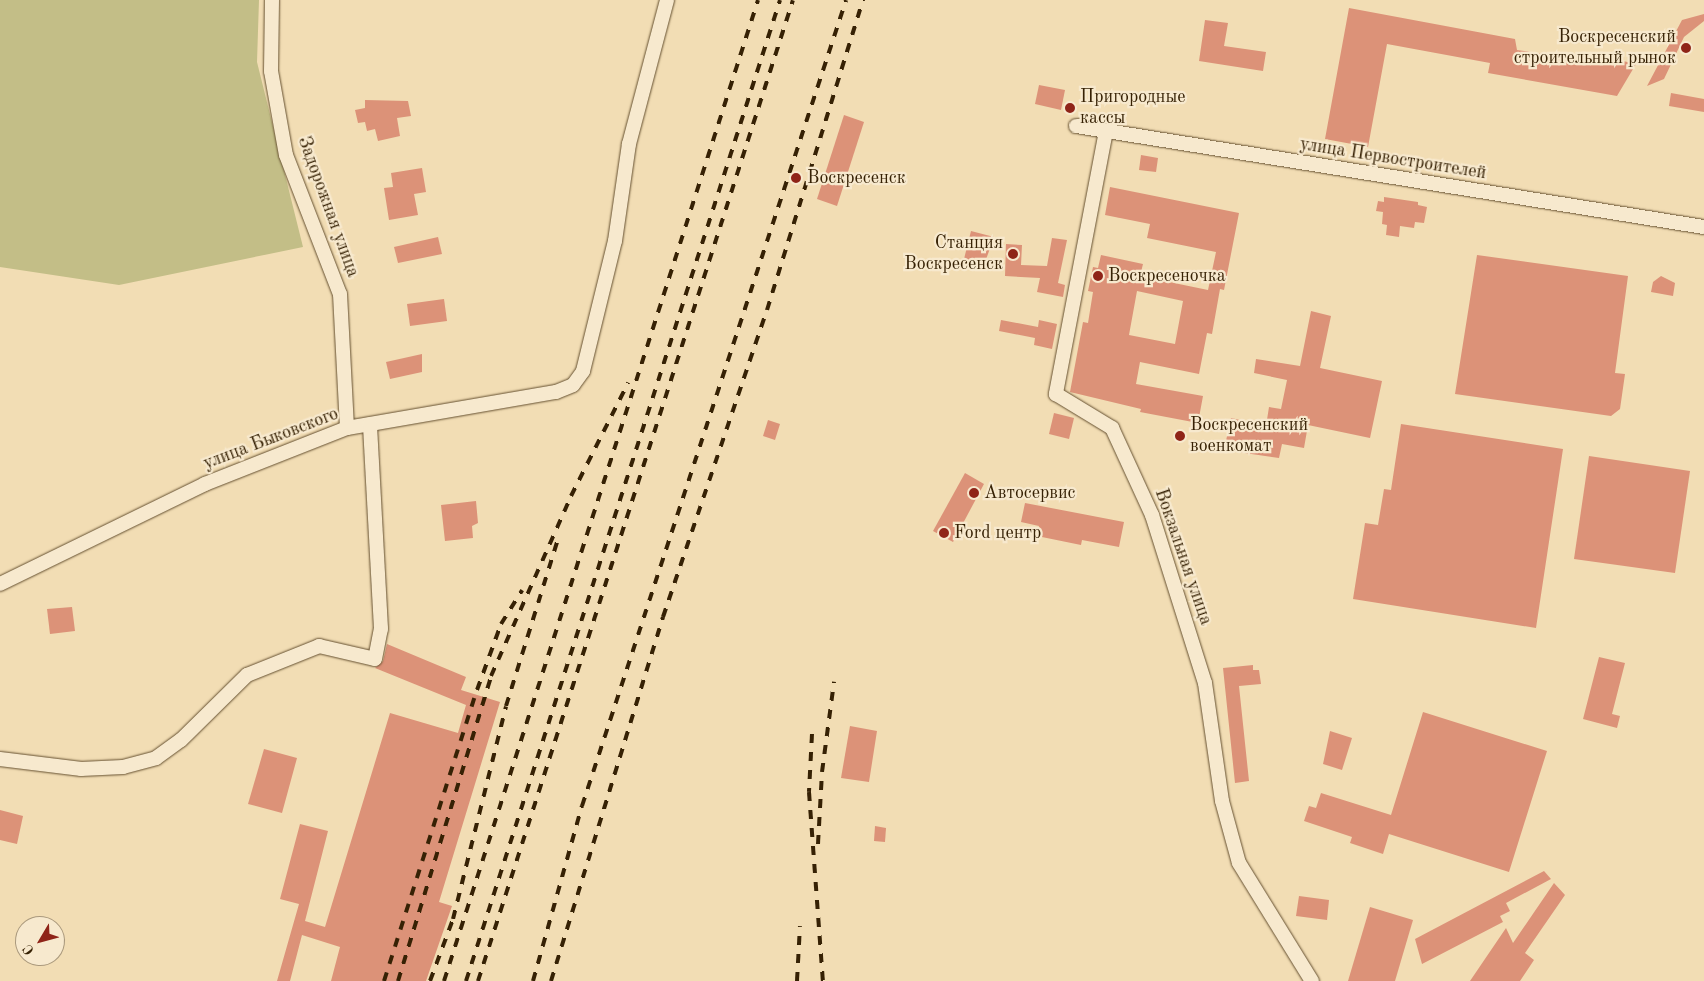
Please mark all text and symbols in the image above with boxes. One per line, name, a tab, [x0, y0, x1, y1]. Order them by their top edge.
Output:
place label: Воскресенский строительный рынок	[1514, 27, 1676, 70]
marker: Воскресенский строительный рынок	[1680, 42, 1692, 54]
place label: Пригородные кассы	[1080, 87, 1186, 130]
marker: Пригородные кассы	[1064, 102, 1076, 114]
street label: Задорожная улица	[292, 134, 364, 280]
street label: улица Первостроителей	[1298, 134, 1488, 184]
place label: Воскресенск	[807, 167, 906, 189]
marker: Воскресенск	[789, 171, 803, 185]
place label: Станция Воскресенск	[904, 233, 1003, 276]
marker: Станция Воскресенск	[1007, 248, 1019, 260]
place label: Воскресеночка	[1108, 265, 1226, 287]
marker: Воскресеночка	[1092, 270, 1104, 282]
street label: улица Быковского	[200, 403, 342, 475]
place label: Воскресенский военкомат	[1190, 415, 1308, 458]
marker: Воскресенский военкомат	[1174, 430, 1186, 442]
place label: Автосервис	[984, 482, 1075, 504]
street label: Вокзальная улица	[1150, 486, 1216, 628]
marker: Автосервис	[968, 487, 980, 499]
place label: Ford центр	[954, 522, 1041, 544]
marker: Ford центр	[938, 527, 950, 539]
north arrow	[15, 916, 65, 966]
text: С	[20, 942, 37, 957]

